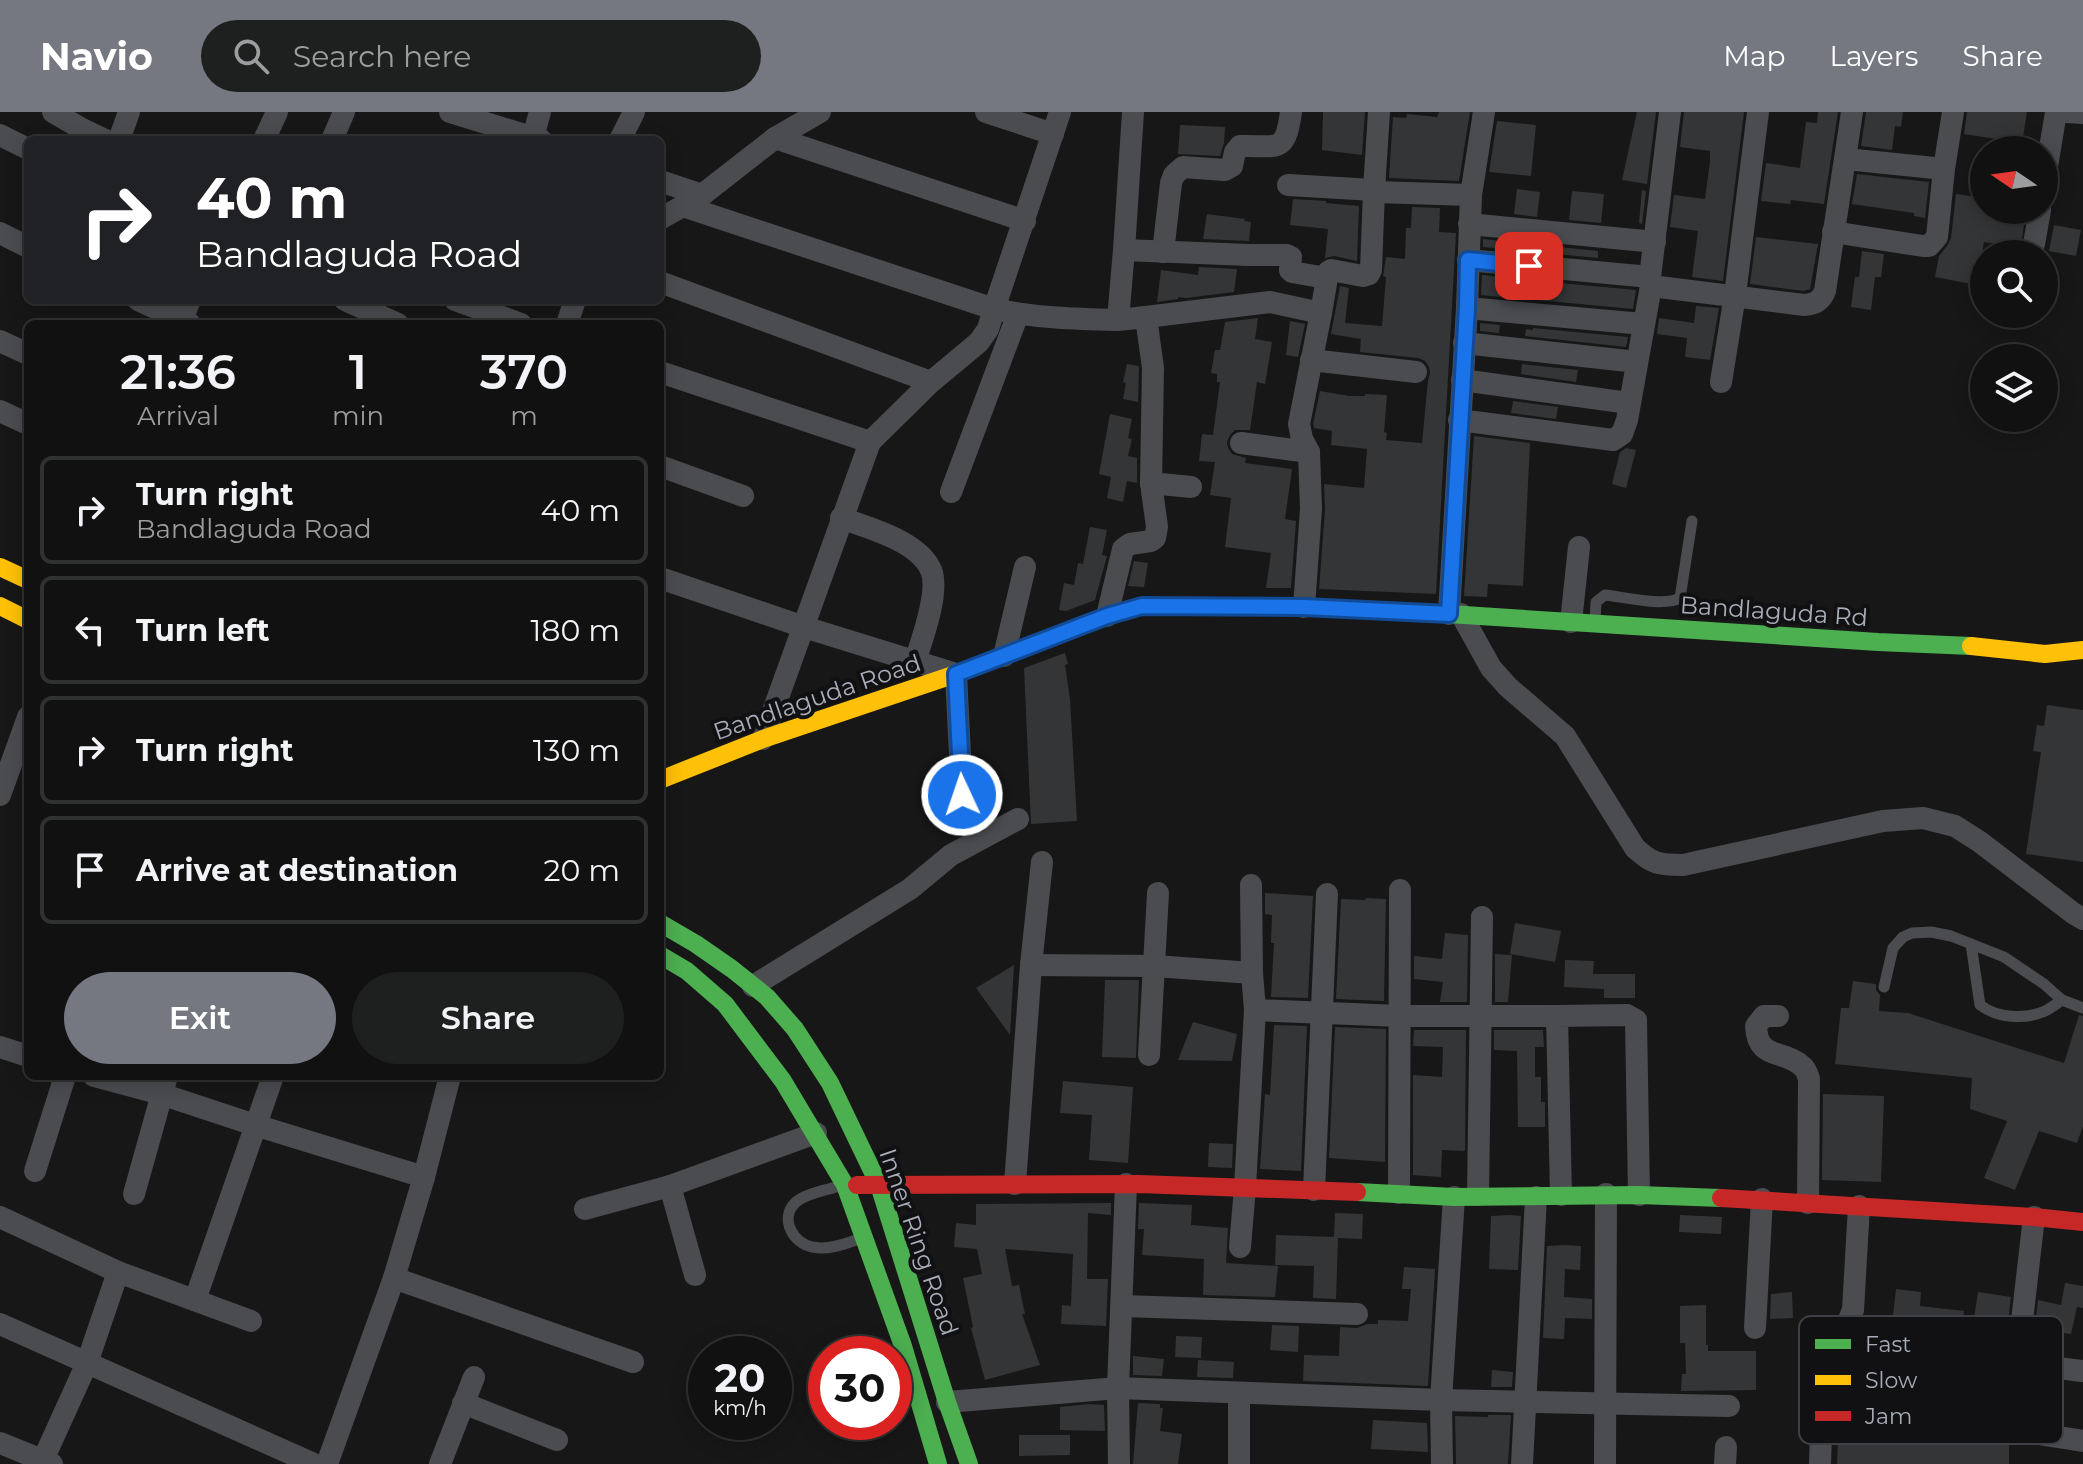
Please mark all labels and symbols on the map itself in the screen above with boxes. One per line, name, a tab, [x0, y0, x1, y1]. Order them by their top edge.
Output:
north arrow	[1970, 136, 2058, 224]
pin	[1495, 232, 1563, 300]
street label: Bandlaguda Rd	[1679, 590, 1869, 632]
street label: Bandlaguda Road	[709, 648, 925, 746]
position arrow	[920, 753, 1004, 837]
street label: Inner Ring Road	[873, 1145, 965, 1339]
legend	[1799, 1316, 2063, 1444]
text: Fast	[1865, 1331, 1911, 1358]
speed limit sign: 30	[808, 1336, 912, 1440]
text: Slow	[1865, 1367, 1918, 1394]
text: Jam	[1864, 1403, 1912, 1430]

